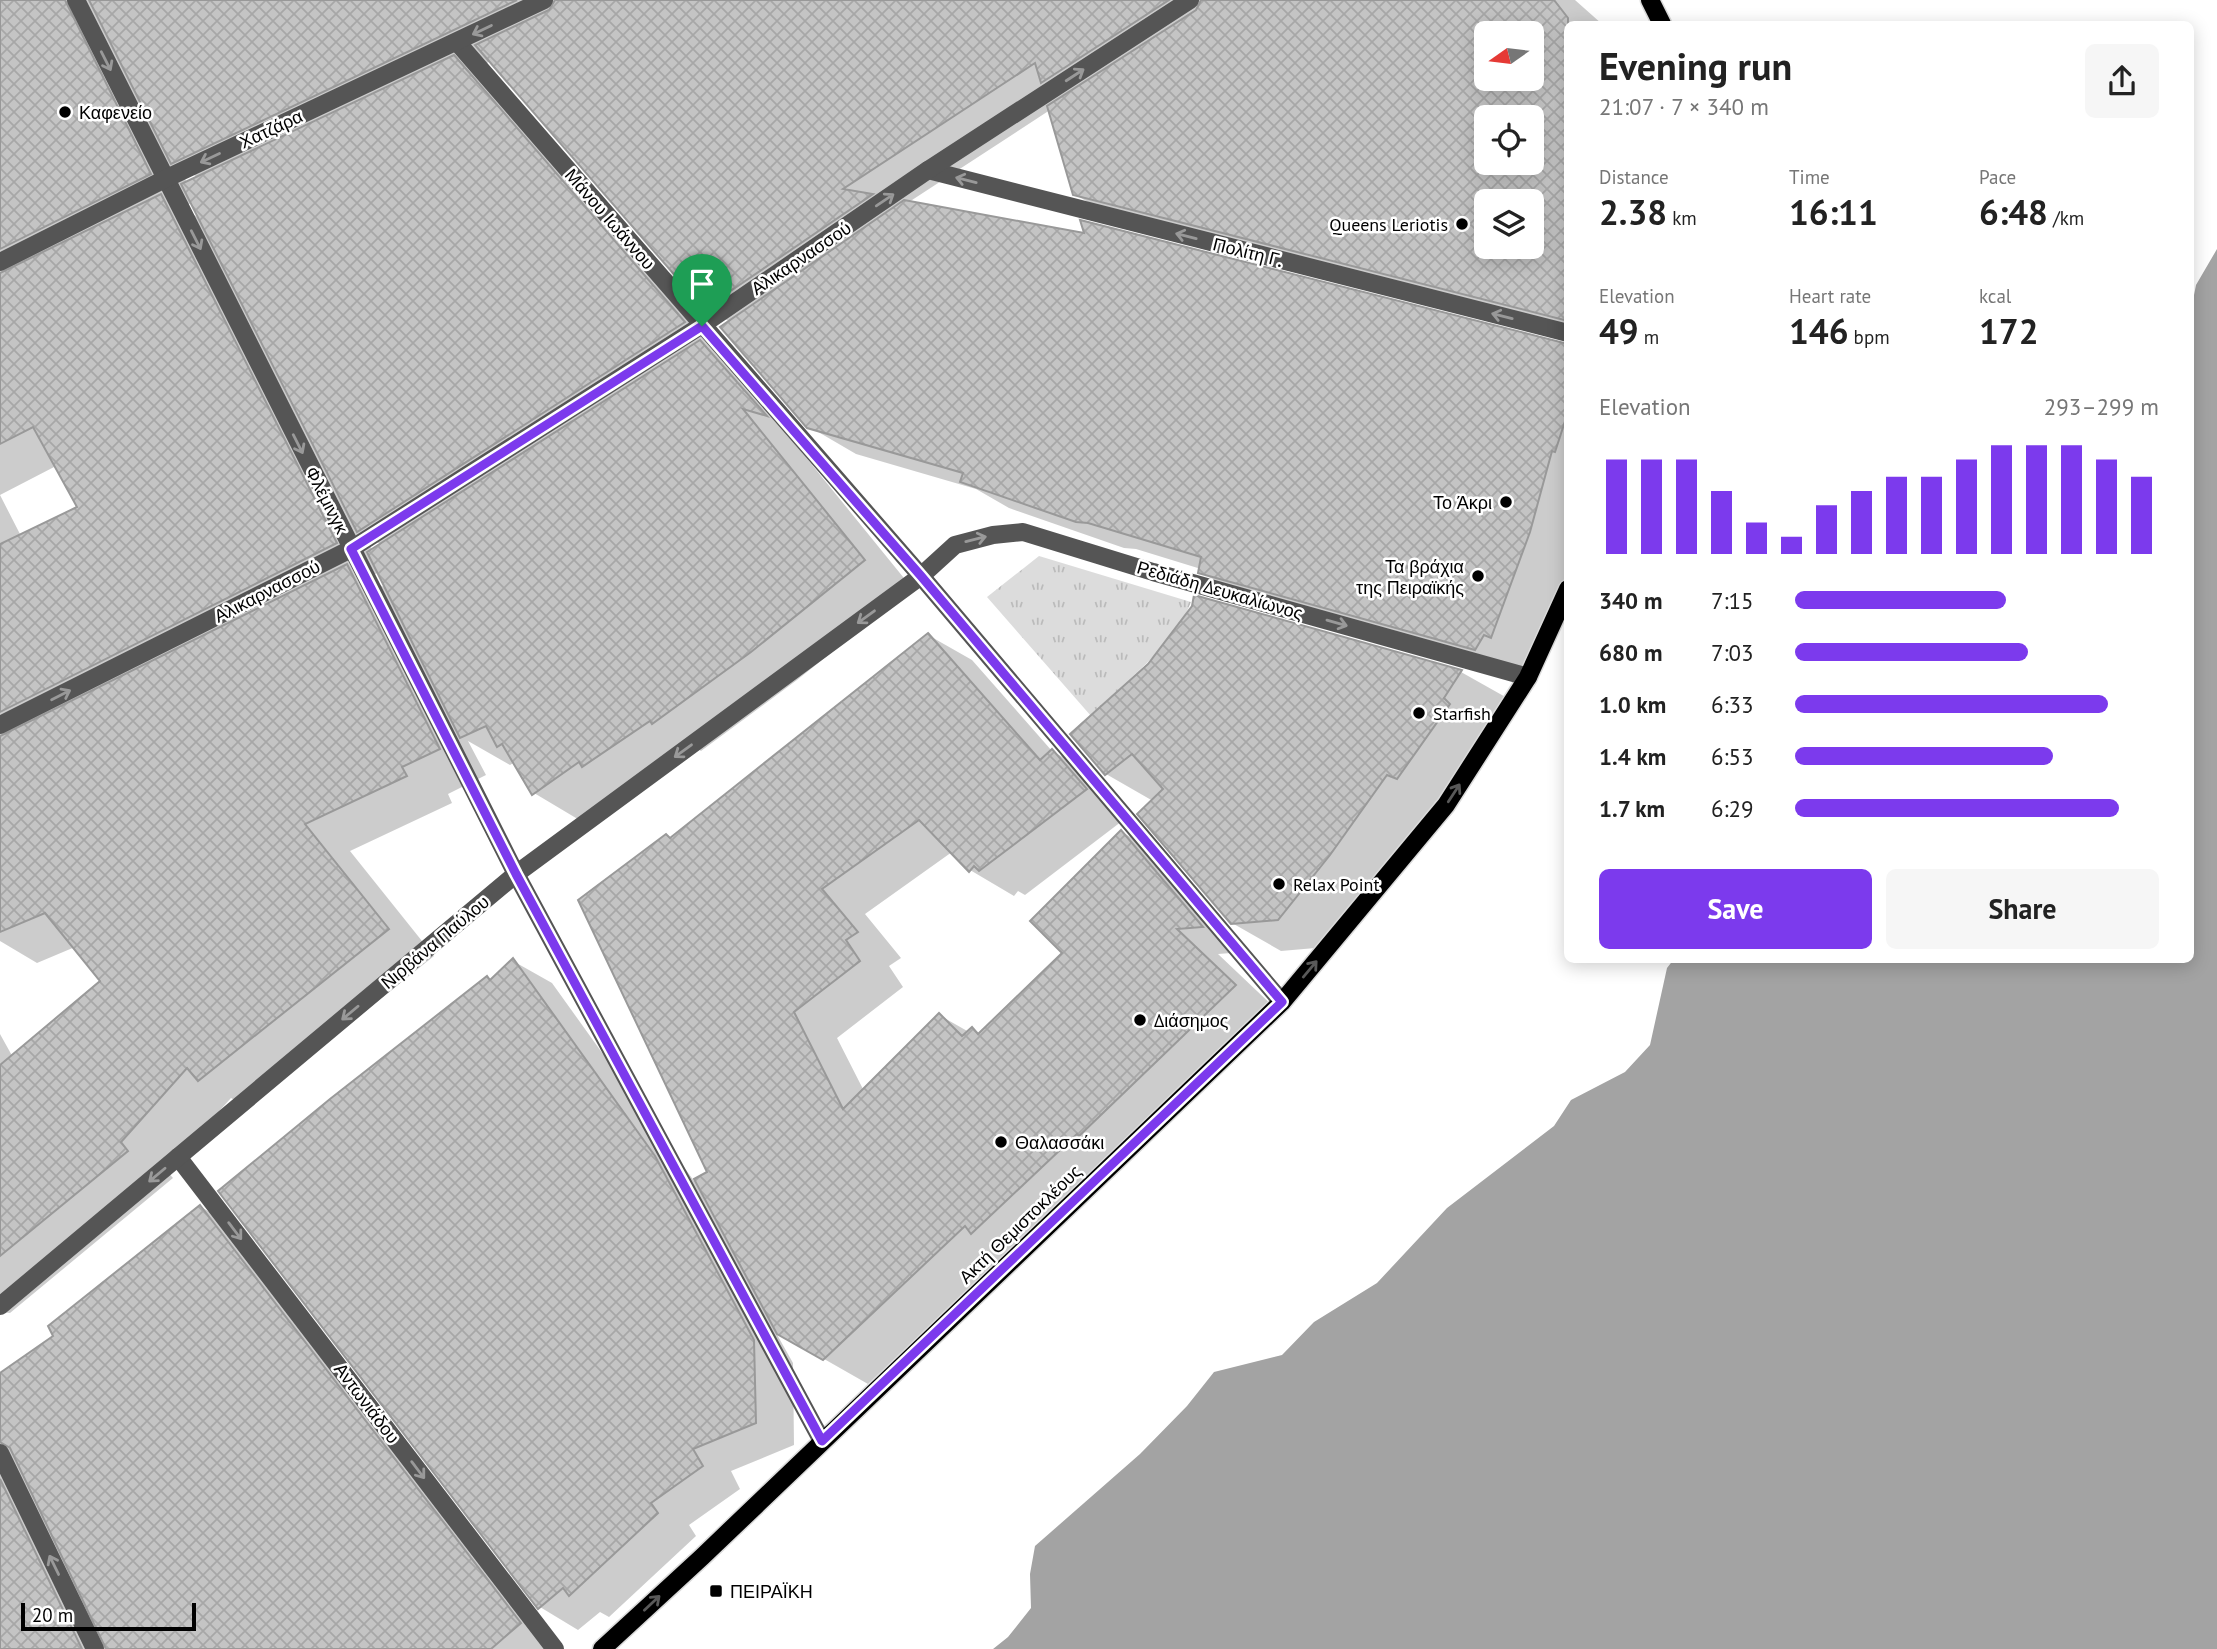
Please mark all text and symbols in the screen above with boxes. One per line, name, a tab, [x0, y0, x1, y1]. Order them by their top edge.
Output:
north arrow	[1474, 21, 1544, 91]
map controls	[1474, 21, 1544, 259]
one-way arrow	[472, 23, 493, 37]
text: Evening run	[1599, 41, 1792, 90]
button: share	[2085, 44, 2159, 118]
one-way arrow	[100, 50, 114, 71]
one-way arrow	[1064, 67, 1084, 81]
text: 21:07 · 7 × 340 m	[1599, 92, 1769, 121]
place label: Καφενείο	[79, 101, 152, 124]
marker: Καφενείο	[57, 104, 73, 120]
street label: Χατζάρα	[236, 104, 306, 154]
button: locate	[1474, 105, 1544, 175]
one-way arrow	[200, 152, 221, 165]
street label: Μάνου Ιωάννου	[560, 164, 660, 274]
text: Distance	[1599, 165, 1669, 189]
text: Time	[1789, 165, 1830, 189]
text: Pace	[1979, 165, 2016, 189]
one-way arrow	[955, 173, 978, 186]
button: layers	[1474, 189, 1544, 259]
text: 2.38	[1599, 189, 1667, 235]
text: 16:11	[1789, 189, 1878, 235]
text: 6:48	[1979, 189, 2048, 235]
one-way arrow	[875, 193, 894, 207]
text: km	[1667, 206, 1697, 230]
text: /km	[2048, 206, 2084, 230]
place label: Queens Leriotis	[1329, 213, 1448, 236]
street label: Αλικαρνασσού	[747, 216, 855, 300]
marker: Queens Leriotis	[1454, 216, 1470, 232]
one-way arrow	[189, 229, 203, 250]
one-way arrow	[1176, 229, 1198, 242]
street label: Πολίτη Γ.	[1211, 232, 1285, 272]
pin	[672, 254, 732, 326]
icon: arrive	[683, 265, 721, 303]
text: Elevation	[1599, 284, 1675, 308]
text: Heart rate	[1789, 284, 1871, 308]
text: kcal	[1979, 284, 2011, 308]
text: 49	[1599, 308, 1639, 354]
text: 146	[1789, 308, 1849, 354]
text: 172	[1979, 308, 2039, 354]
one-way arrow	[1491, 309, 1514, 322]
text: m	[1639, 325, 1659, 349]
text: bpm	[1849, 325, 1890, 349]
text: Elevation	[1599, 392, 1691, 421]
text: 293–299 m	[2044, 392, 2159, 421]
one-way arrow	[292, 433, 306, 453]
street label: Φλέμινγκ	[300, 463, 354, 538]
place label: Το Άκρι	[1433, 491, 1492, 514]
marker: Το Άκρι	[1498, 494, 1514, 510]
one-way arrow	[964, 532, 987, 545]
street label: Αλικαρνασσού	[210, 554, 324, 628]
street label: Ρεδιάδη Δευκαλίωνος	[1134, 555, 1306, 625]
place label: Τα βράχια της Πειραϊκής	[1356, 555, 1464, 599]
marker: Τα βράχια της Πειραϊκής	[1470, 568, 1486, 584]
text: 340 m	[1599, 586, 1662, 615]
text: 7:15	[1711, 586, 1754, 615]
one-way arrow	[857, 609, 876, 624]
one-way arrow	[1326, 618, 1348, 631]
text: 680 m	[1599, 638, 1662, 667]
text: 7:03	[1711, 638, 1754, 667]
one-way arrow	[50, 687, 71, 701]
text: 1.0 km	[1599, 690, 1666, 719]
text: 6:33	[1711, 690, 1754, 719]
place label: Starfish	[1433, 702, 1491, 725]
marker: Starfish	[1411, 705, 1427, 721]
text: 1.4 km	[1599, 742, 1666, 771]
text: 6:53	[1711, 742, 1754, 771]
one-way arrow	[674, 744, 693, 759]
one-way arrow	[1447, 784, 1461, 803]
text: 1.7 km	[1599, 794, 1665, 823]
text: 6:29	[1711, 794, 1754, 823]
button: Save	[1599, 869, 1872, 949]
button: Share	[1886, 869, 2159, 949]
place label: Relax Point	[1293, 873, 1380, 896]
marker: Relax Point	[1271, 876, 1287, 892]
street label: Νιρβάνα Παύλου	[376, 890, 494, 994]
one-way arrow	[1302, 960, 1318, 978]
one-way arrow	[342, 1005, 360, 1021]
place label: Διάσημος	[1154, 1009, 1229, 1032]
marker: Διάσημος	[1132, 1012, 1148, 1028]
place label: Θαλασσάκι	[1015, 1131, 1104, 1154]
marker: Θαλασσάκι	[993, 1134, 1009, 1150]
street label: Ακτή Θεμιστοκλέους	[954, 1159, 1086, 1288]
one-way arrow	[148, 1167, 166, 1183]
one-way arrow	[227, 1221, 242, 1240]
street label: Αντωνιάδου	[329, 1358, 405, 1448]
one-way arrow	[410, 1460, 425, 1479]
one-way arrow	[47, 1555, 60, 1576]
place label: ΠΕΙΡΑΪΚΗ	[730, 1580, 813, 1603]
marker: ΠΕΙΡΑΪΚΗ	[708, 1583, 724, 1599]
one-way arrow	[643, 1594, 660, 1611]
scale bar	[21, 1600, 196, 1632]
text: 20 m	[32, 1603, 73, 1627]

